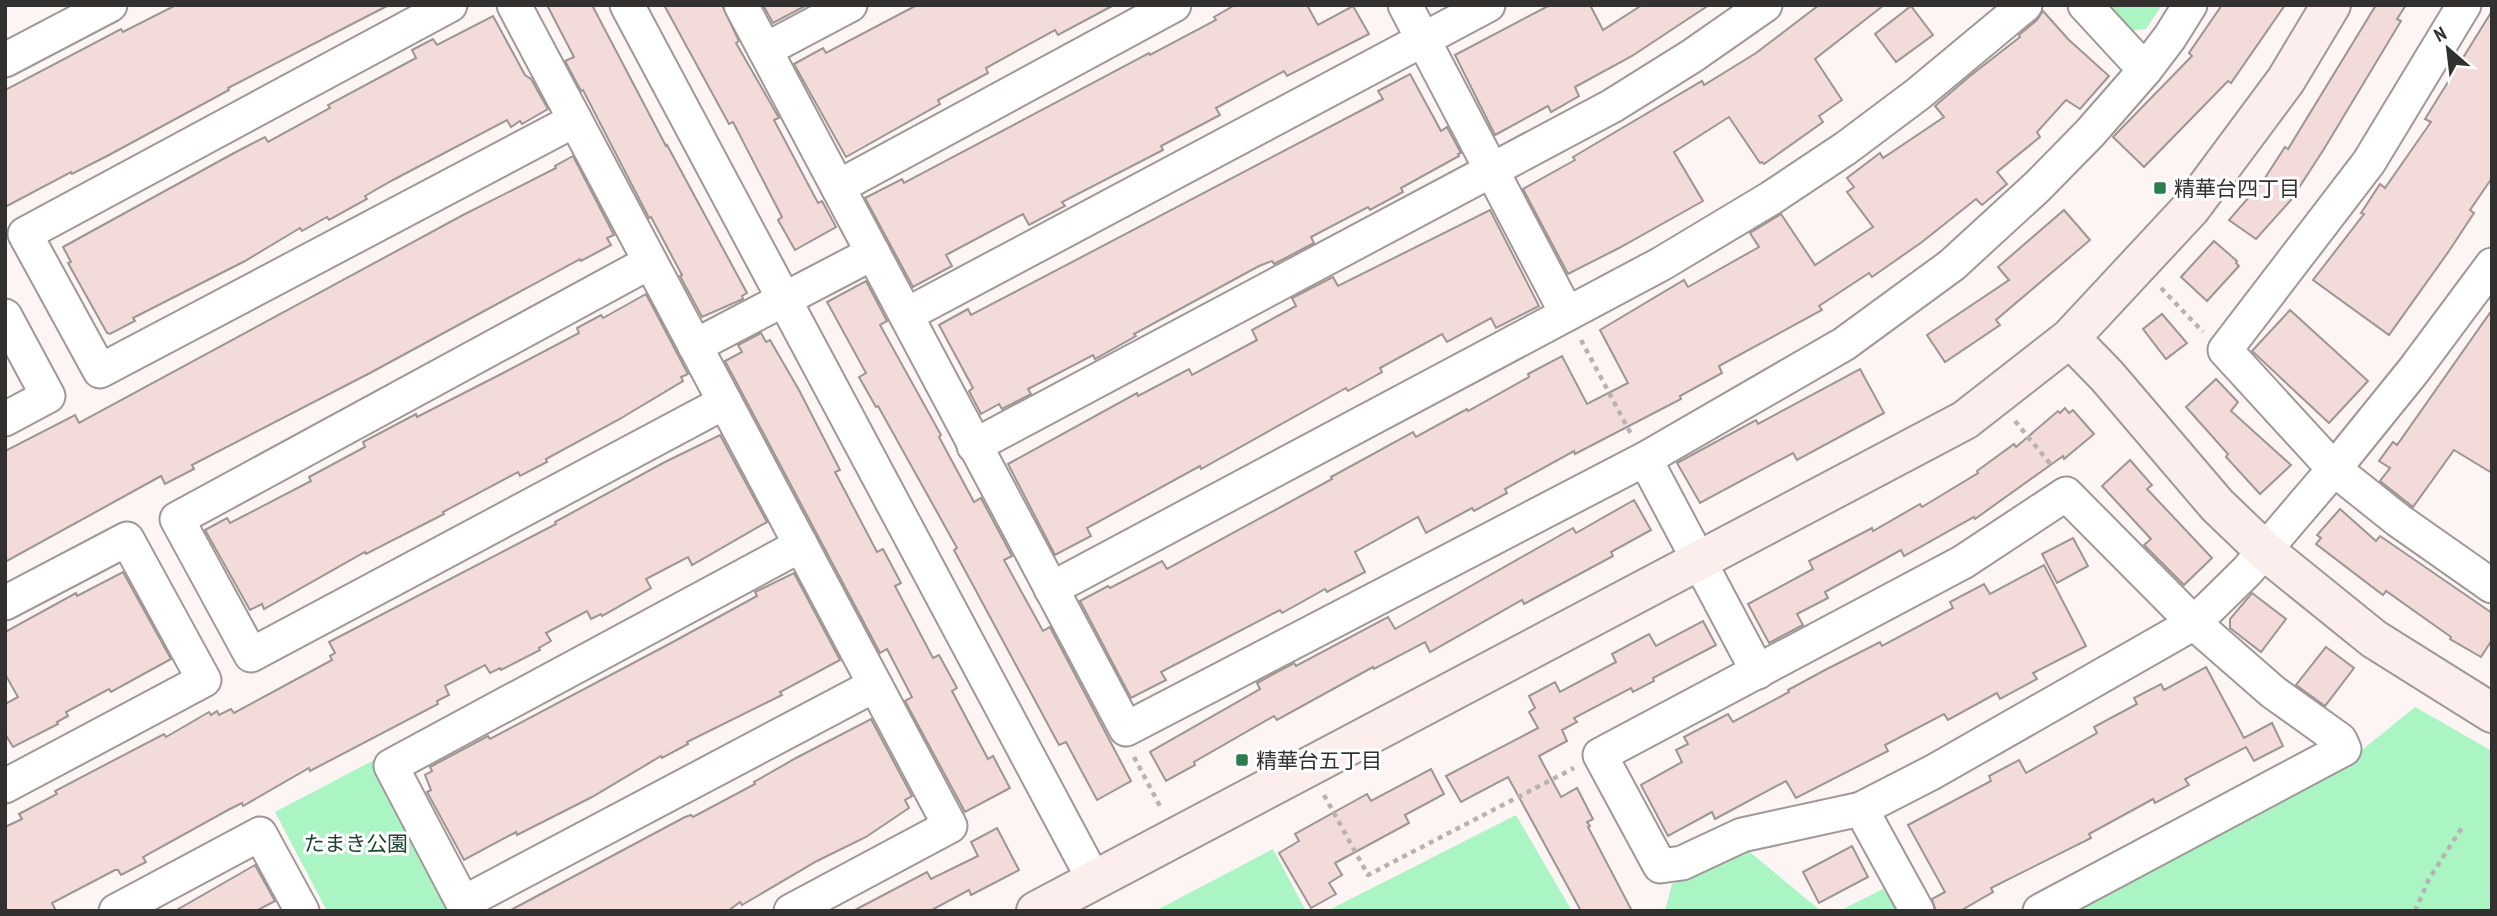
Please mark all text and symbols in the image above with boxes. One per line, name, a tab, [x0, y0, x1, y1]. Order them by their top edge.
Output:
north arrow	[2413, 14, 2483, 84]
text: N	[2430, 21, 2450, 47]
place label: 精華台四丁目	[2174, 175, 2300, 202]
marker: 精華台四丁目	[2152, 180, 2168, 196]
place label: 精華台五丁目	[1256, 747, 1382, 774]
marker: 精華台五丁目	[1234, 752, 1250, 768]
park label: たまき公園	[304, 830, 408, 857]

